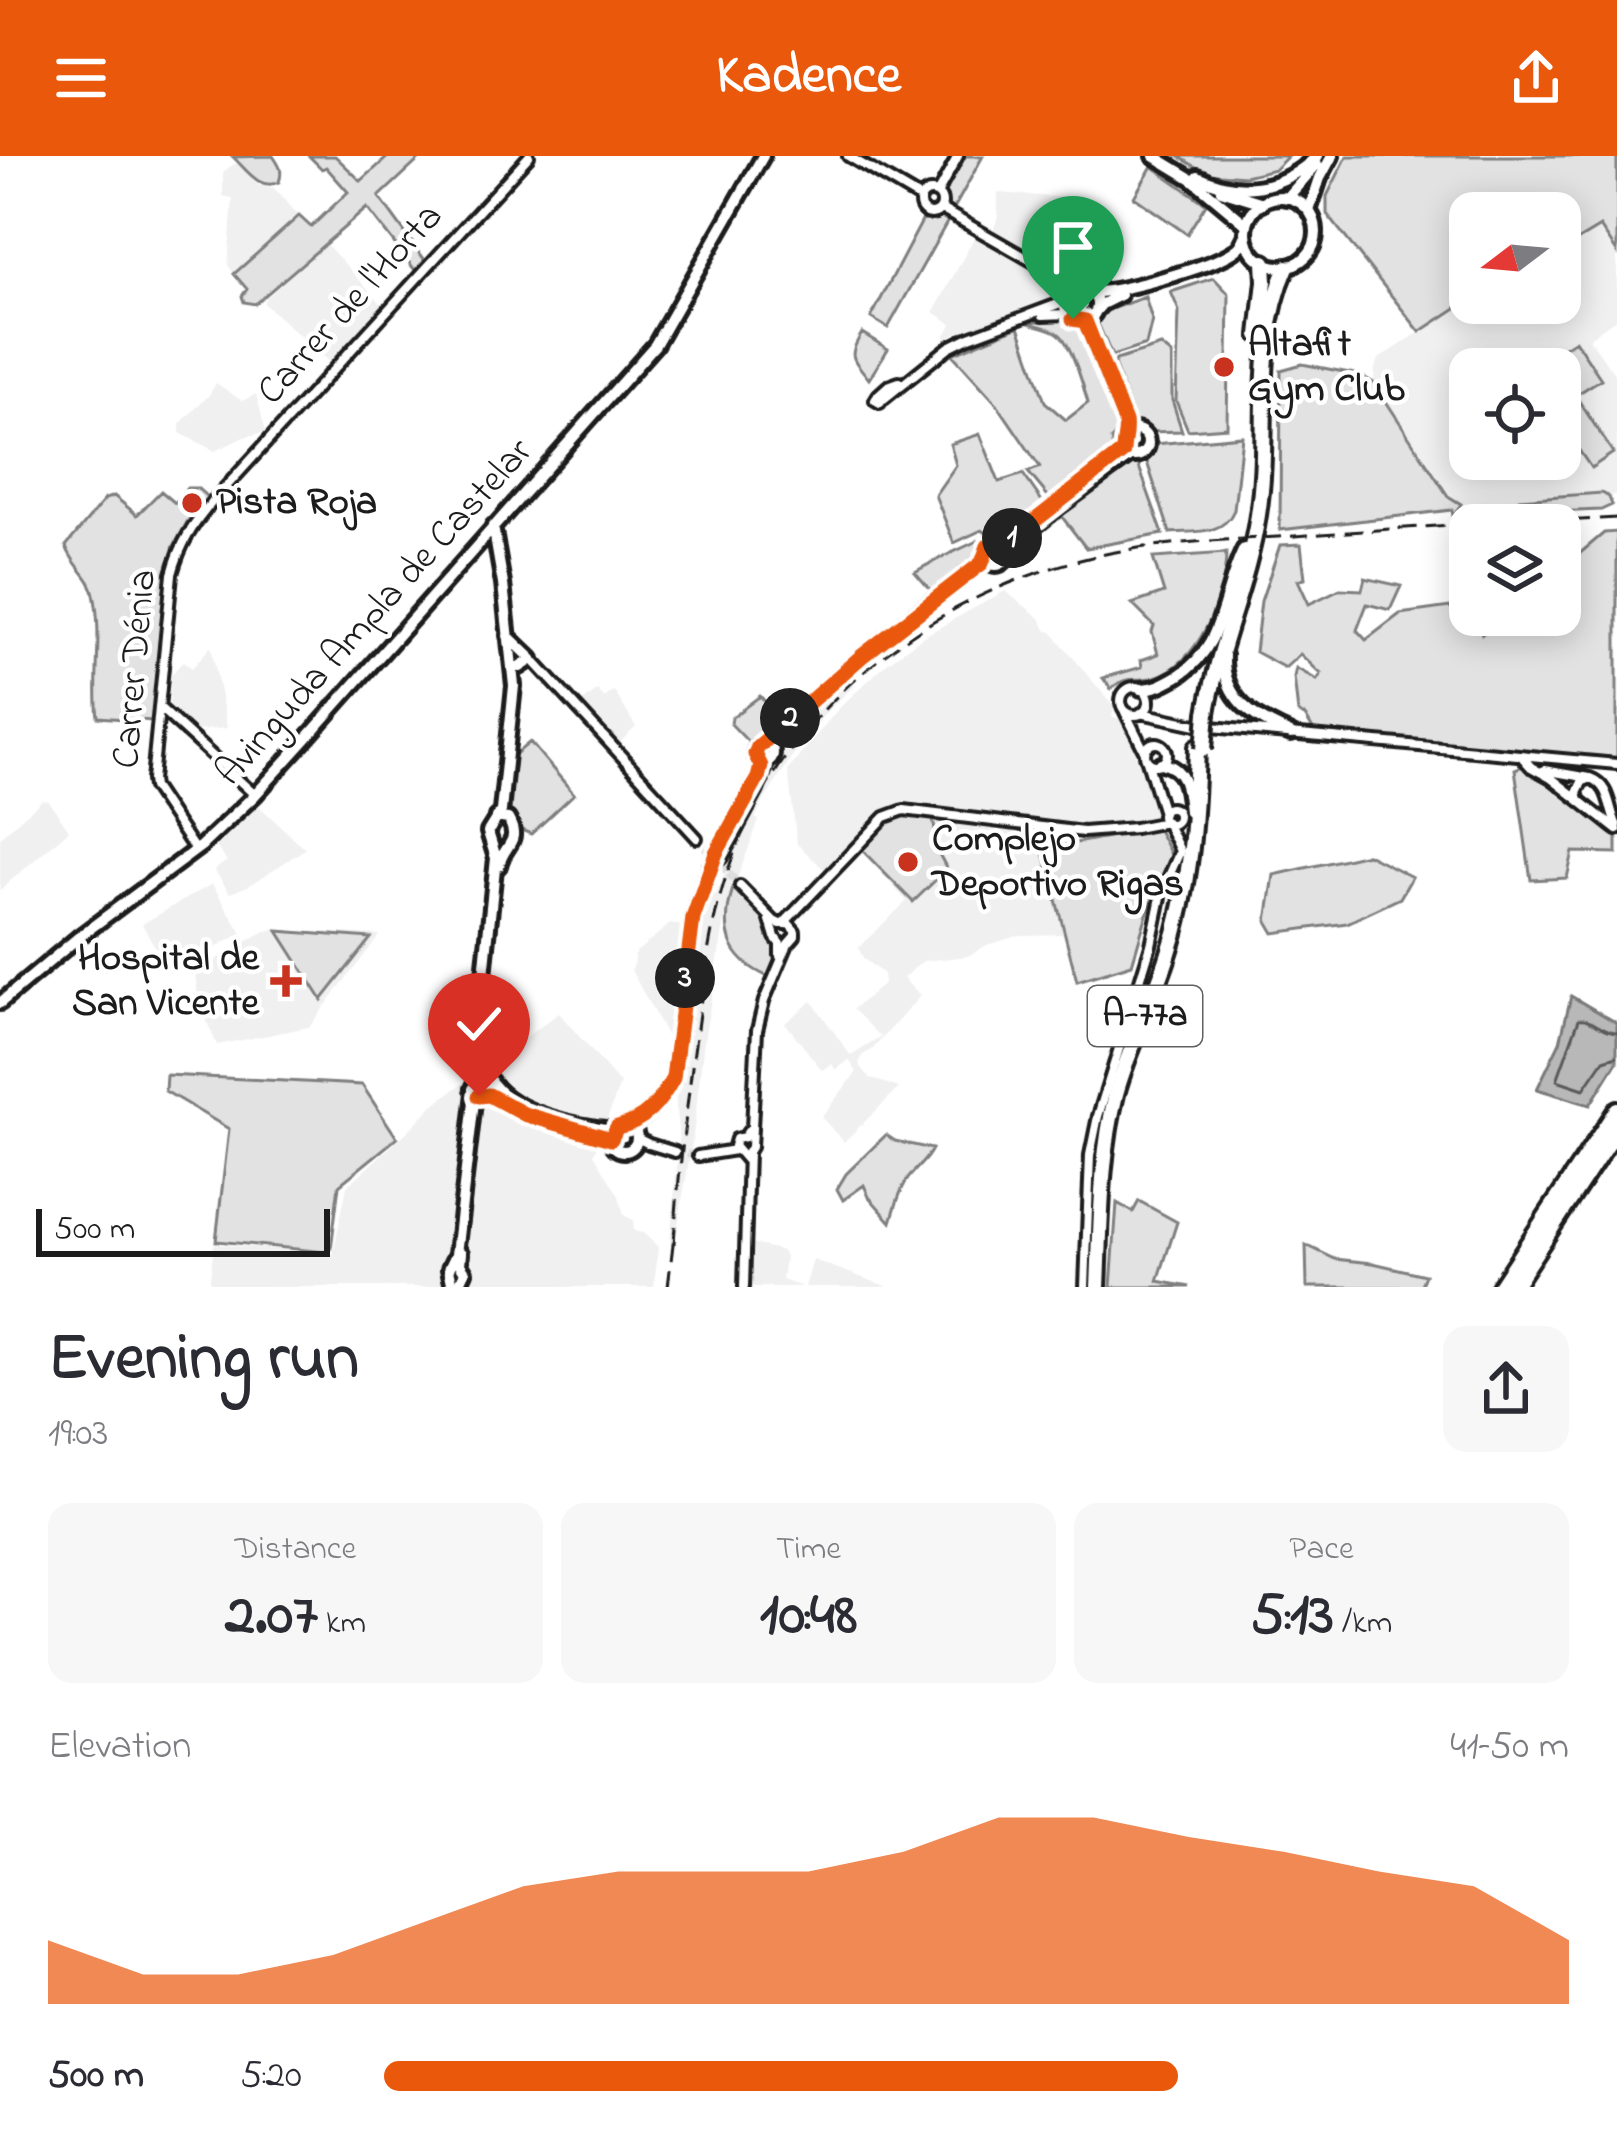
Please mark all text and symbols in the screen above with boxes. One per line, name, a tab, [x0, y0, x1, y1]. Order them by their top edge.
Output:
text: Kadence	[716, 39, 901, 117]
icon: menu	[48, 45, 114, 111]
icon: share	[1503, 45, 1569, 111]
street label: Carrer de l'Horta	[245, 191, 457, 419]
north arrow	[1449, 192, 1581, 324]
map controls	[1449, 192, 1581, 636]
pin	[1022, 196, 1124, 319]
icon: arrive	[1040, 214, 1106, 280]
place label: Altafit Gym Club	[1248, 317, 1405, 419]
button: locate	[1449, 348, 1581, 480]
marker: Altafit Gym Club	[1211, 354, 1237, 380]
street label: Avinguda Ampla de Castelar	[203, 426, 548, 800]
place label: Pista Roja	[216, 475, 377, 532]
marker: Pista Roja	[179, 490, 205, 516]
button: layers	[1449, 504, 1581, 636]
pin: 1	[982, 508, 1042, 568]
text: 1	[1007, 514, 1017, 562]
street label: Carrer Dénia	[99, 567, 173, 771]
pin: 2	[760, 688, 820, 748]
text: 2	[782, 694, 798, 742]
place label: Complejo Deportivo Rigas	[930, 812, 1184, 915]
marker: Complejo Deportivo Rigas	[895, 849, 921, 875]
place label: Hospital de San Vicente	[72, 931, 261, 1033]
pin: 3	[655, 948, 715, 1008]
text: 3	[678, 954, 692, 1002]
marker: Hospital de San Vicente	[270, 965, 302, 997]
pin	[428, 973, 530, 1096]
road number: A-77a	[1088, 986, 1202, 1046]
icon: check	[446, 991, 512, 1057]
scale bar	[36, 1203, 330, 1256]
text: 500 m	[54, 1206, 135, 1254]
text: Evening run	[48, 1313, 359, 1409]
button: share	[1443, 1326, 1569, 1452]
text: 19:03	[48, 1406, 108, 1463]
text: Distance	[235, 1526, 356, 1574]
text: Time	[776, 1526, 841, 1574]
text: Pace	[1289, 1526, 1354, 1574]
text: 2.07	[225, 1574, 318, 1661]
text: 10:48	[760, 1574, 857, 1661]
text: 5:13	[1251, 1574, 1334, 1661]
text: km	[318, 1600, 366, 1648]
text: /km	[1334, 1600, 1392, 1648]
text: Elevation	[48, 1719, 191, 1776]
text: 41–50 m	[1450, 1719, 1569, 1776]
text: 500 m	[48, 2048, 144, 2105]
text: 5:20	[240, 2048, 302, 2105]

